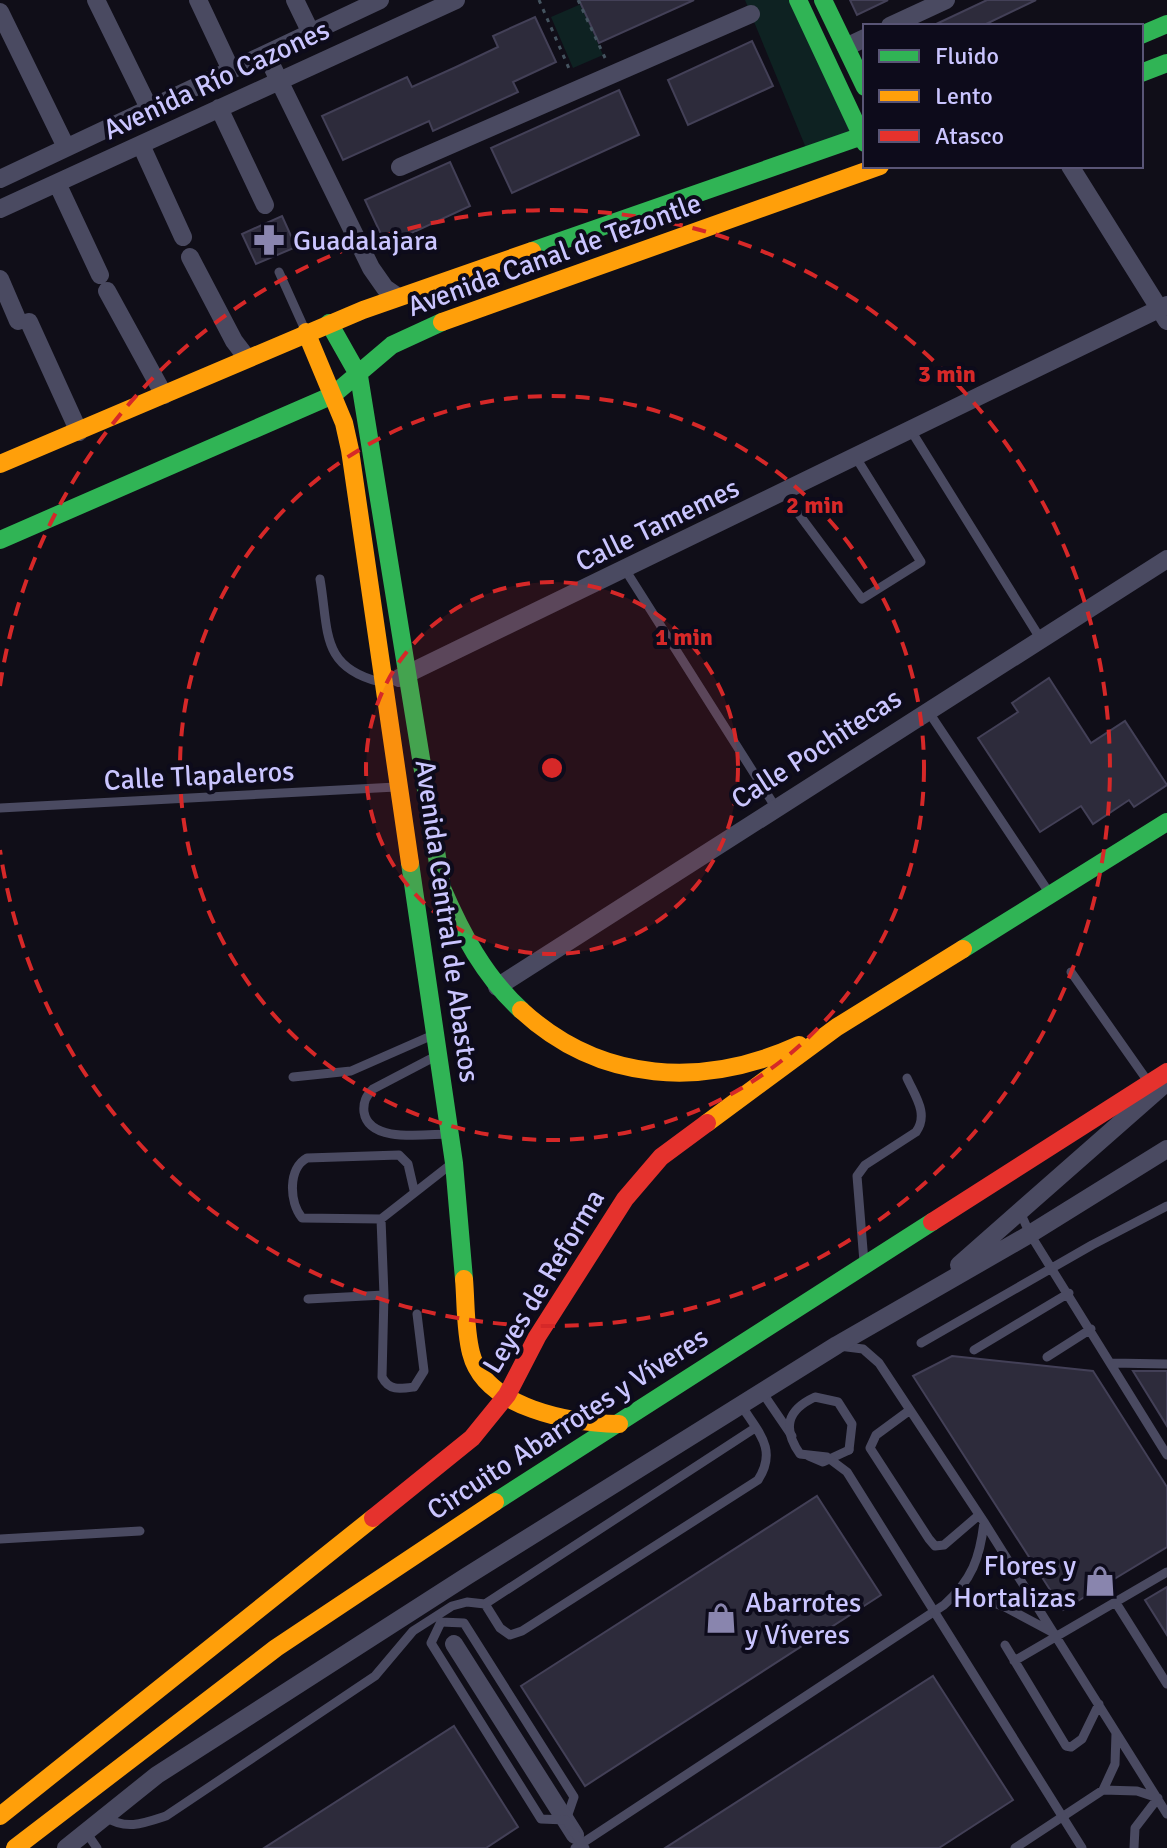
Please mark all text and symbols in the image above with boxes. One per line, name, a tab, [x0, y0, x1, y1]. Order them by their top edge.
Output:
street label: Avenida Río Cazones	[98, 13, 335, 147]
legend	[863, 24, 1143, 168]
text: Fluido	[935, 41, 999, 71]
text: Lento	[935, 81, 993, 111]
text: Atasco	[935, 121, 1004, 151]
street label: Avenida Canal de Tezontle	[403, 186, 706, 324]
pharmacy icon: Guadalajara	[252, 223, 286, 257]
place label: Guadalajara	[293, 224, 438, 258]
text: 3 min	[918, 359, 976, 389]
street label: Calle Tamemes	[570, 471, 745, 579]
text: 2 min	[786, 490, 844, 520]
text: 1 min	[655, 622, 713, 652]
street label: Calle Pochitecas	[725, 681, 908, 816]
street label: Calle Tlapaleros	[103, 754, 295, 798]
centre of rings	[538, 754, 566, 782]
street label: Avenida Central de Abastos	[408, 758, 486, 1085]
street label: Leyes de Reforma	[476, 1183, 612, 1380]
street label: Circuito Abarrotes y Víveres	[421, 1320, 714, 1527]
place label: Flores y Hortalizas	[953, 1549, 1076, 1615]
shop icon: Flores y Hortalizas	[1083, 1564, 1117, 1598]
place label: Abarrotes y Víveres	[745, 1586, 861, 1652]
shop icon: Abarrotes y Víveres	[704, 1601, 738, 1635]

